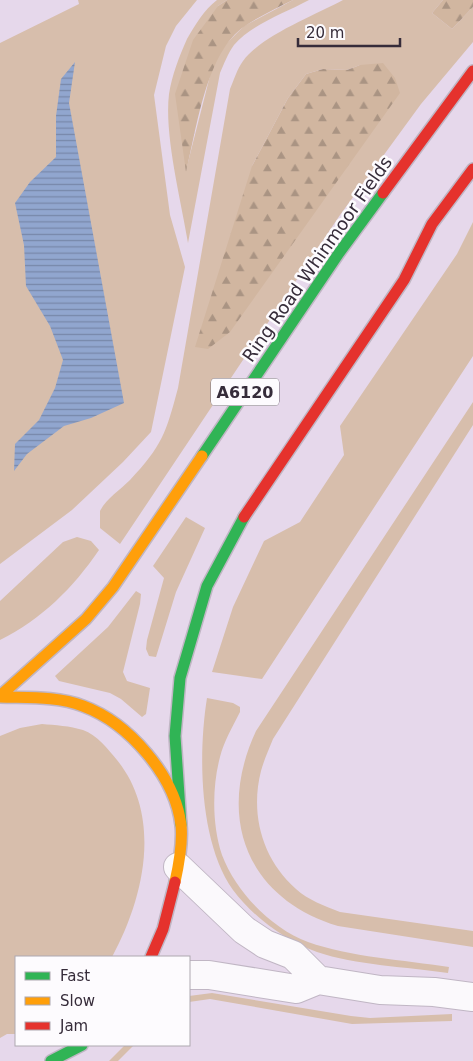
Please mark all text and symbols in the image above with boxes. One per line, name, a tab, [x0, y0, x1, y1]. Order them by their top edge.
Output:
scale bar	[298, 15, 400, 47]
text: 20 m	[306, 24, 344, 42]
street label: Ring Road Whinmoor Fields	[238, 152, 396, 366]
road number: A6120	[211, 378, 279, 406]
legend	[15, 956, 190, 1046]
text: Fast	[60, 967, 90, 985]
text: Slow	[60, 992, 95, 1010]
text: Jam	[59, 1017, 88, 1035]

